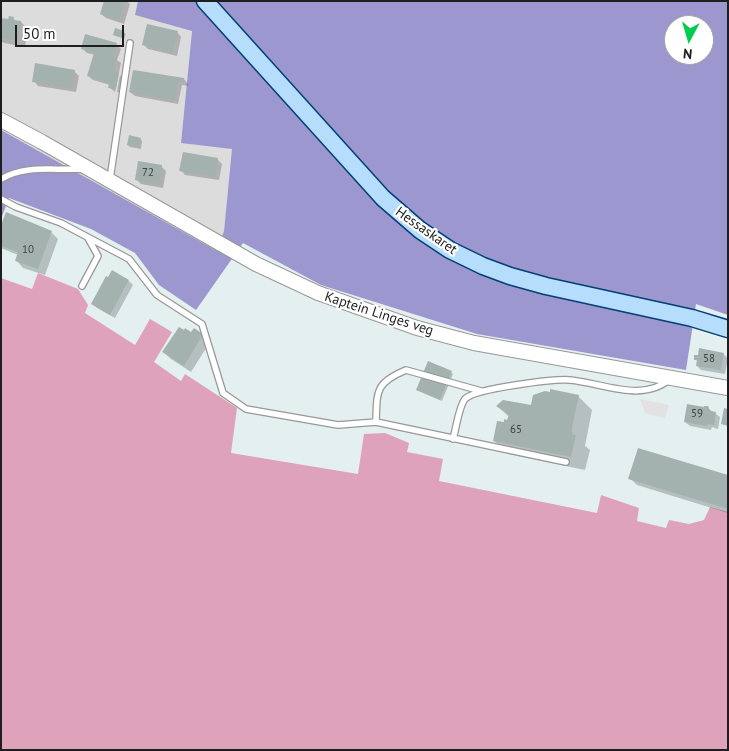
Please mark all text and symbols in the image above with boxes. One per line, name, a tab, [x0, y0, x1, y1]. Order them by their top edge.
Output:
scale bar	[18, 15, 126, 47]
north arrow	[664, 15, 714, 65]
text: 50 m	[23, 24, 56, 43]
text: N	[682, 44, 693, 63]
house number: 72	[142, 166, 154, 180]
street label: Hessaskaret	[392, 204, 460, 258]
house number: 10	[22, 243, 34, 257]
street label: Kaptein Linges veg	[322, 288, 436, 340]
house number: 58	[703, 352, 715, 366]
house number: 59	[691, 407, 703, 421]
house number: 65	[510, 423, 522, 437]

